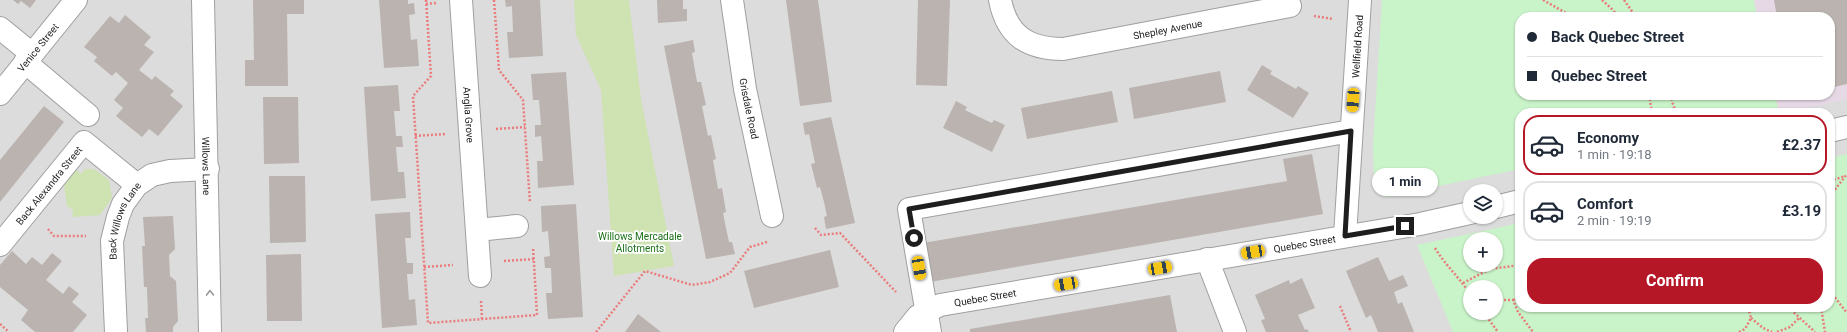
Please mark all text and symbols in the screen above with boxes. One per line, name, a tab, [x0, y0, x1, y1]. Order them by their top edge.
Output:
street label: Wellfield Road	[1350, 14, 1365, 78]
street label: Shepley Avenue	[1132, 18, 1203, 42]
street label: Venice Street	[15, 21, 61, 74]
text: Back Quebec Street	[1551, 28, 1684, 46]
text: Quebec Street	[1551, 67, 1647, 85]
street label: Grisdale Road	[737, 77, 761, 140]
street label: Anglia Grove	[461, 86, 476, 143]
car	[1346, 88, 1360, 112]
icon: car	[1529, 127, 1565, 163]
text: Economy	[1577, 129, 1639, 147]
street label: Willows Lane	[200, 136, 212, 195]
text: £2.37	[1782, 136, 1821, 154]
street label: Back Alexandra Street	[14, 144, 84, 227]
text: 1 min · 19:18	[1577, 147, 1652, 162]
callout: 1 min	[1372, 168, 1438, 196]
text: 1 min	[1389, 174, 1421, 189]
street label: Back Willows Lane	[107, 180, 143, 260]
map controls	[1463, 184, 1503, 320]
button: layers	[1463, 184, 1503, 224]
icon: car	[1529, 193, 1565, 229]
text: Comfort	[1577, 195, 1633, 213]
text: £3.19	[1782, 202, 1821, 220]
text: 2 min · 19:19	[1577, 213, 1652, 228]
route end	[1396, 217, 1414, 235]
route start	[905, 229, 923, 247]
park label: Willows Mercadale Allotments	[598, 231, 682, 254]
button: +	[1463, 232, 1503, 272]
street label: Quebec Street	[1273, 233, 1337, 255]
car	[1240, 244, 1266, 260]
car	[911, 255, 927, 281]
button: Confirm	[1527, 258, 1823, 304]
car	[1147, 260, 1173, 276]
car	[1053, 276, 1079, 292]
button: −	[1463, 280, 1503, 320]
street label: Quebec Street	[953, 287, 1017, 309]
one-way arrow	[205, 290, 214, 296]

